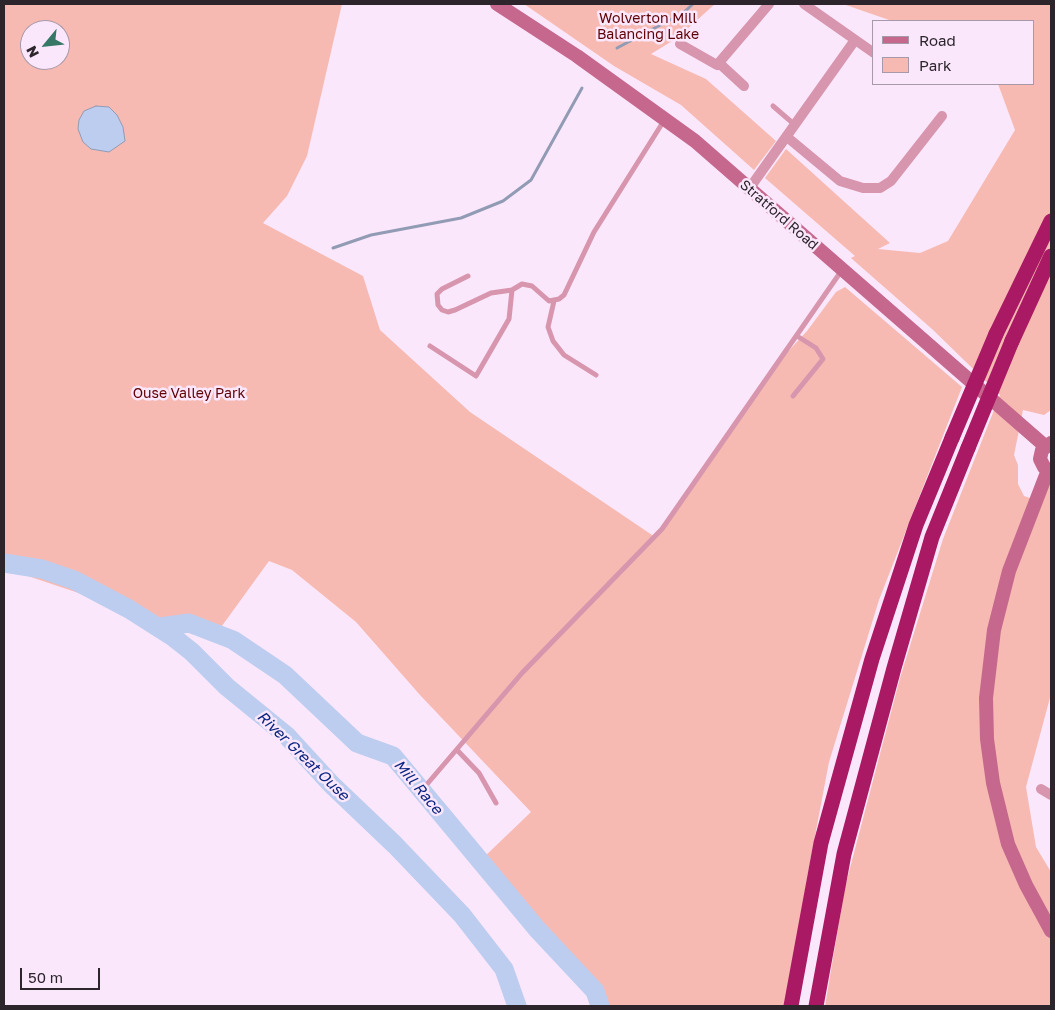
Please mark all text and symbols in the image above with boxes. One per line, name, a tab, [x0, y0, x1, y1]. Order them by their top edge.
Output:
park label: Wolverton Mill Balancing Lake	[597, 11, 699, 44]
north arrow	[20, 20, 70, 70]
legend	[872, 20, 1035, 85]
text: Road	[919, 31, 956, 49]
text: N	[22, 43, 42, 61]
text: Park	[919, 56, 951, 74]
street label: Stratford Road	[736, 176, 822, 254]
park label: Ouse Valley Park	[133, 386, 245, 402]
water label: River Great Ouse	[253, 708, 353, 804]
water label: Mill Race	[390, 756, 446, 818]
scale bar	[22, 958, 102, 990]
text: 50 m	[28, 968, 63, 986]

